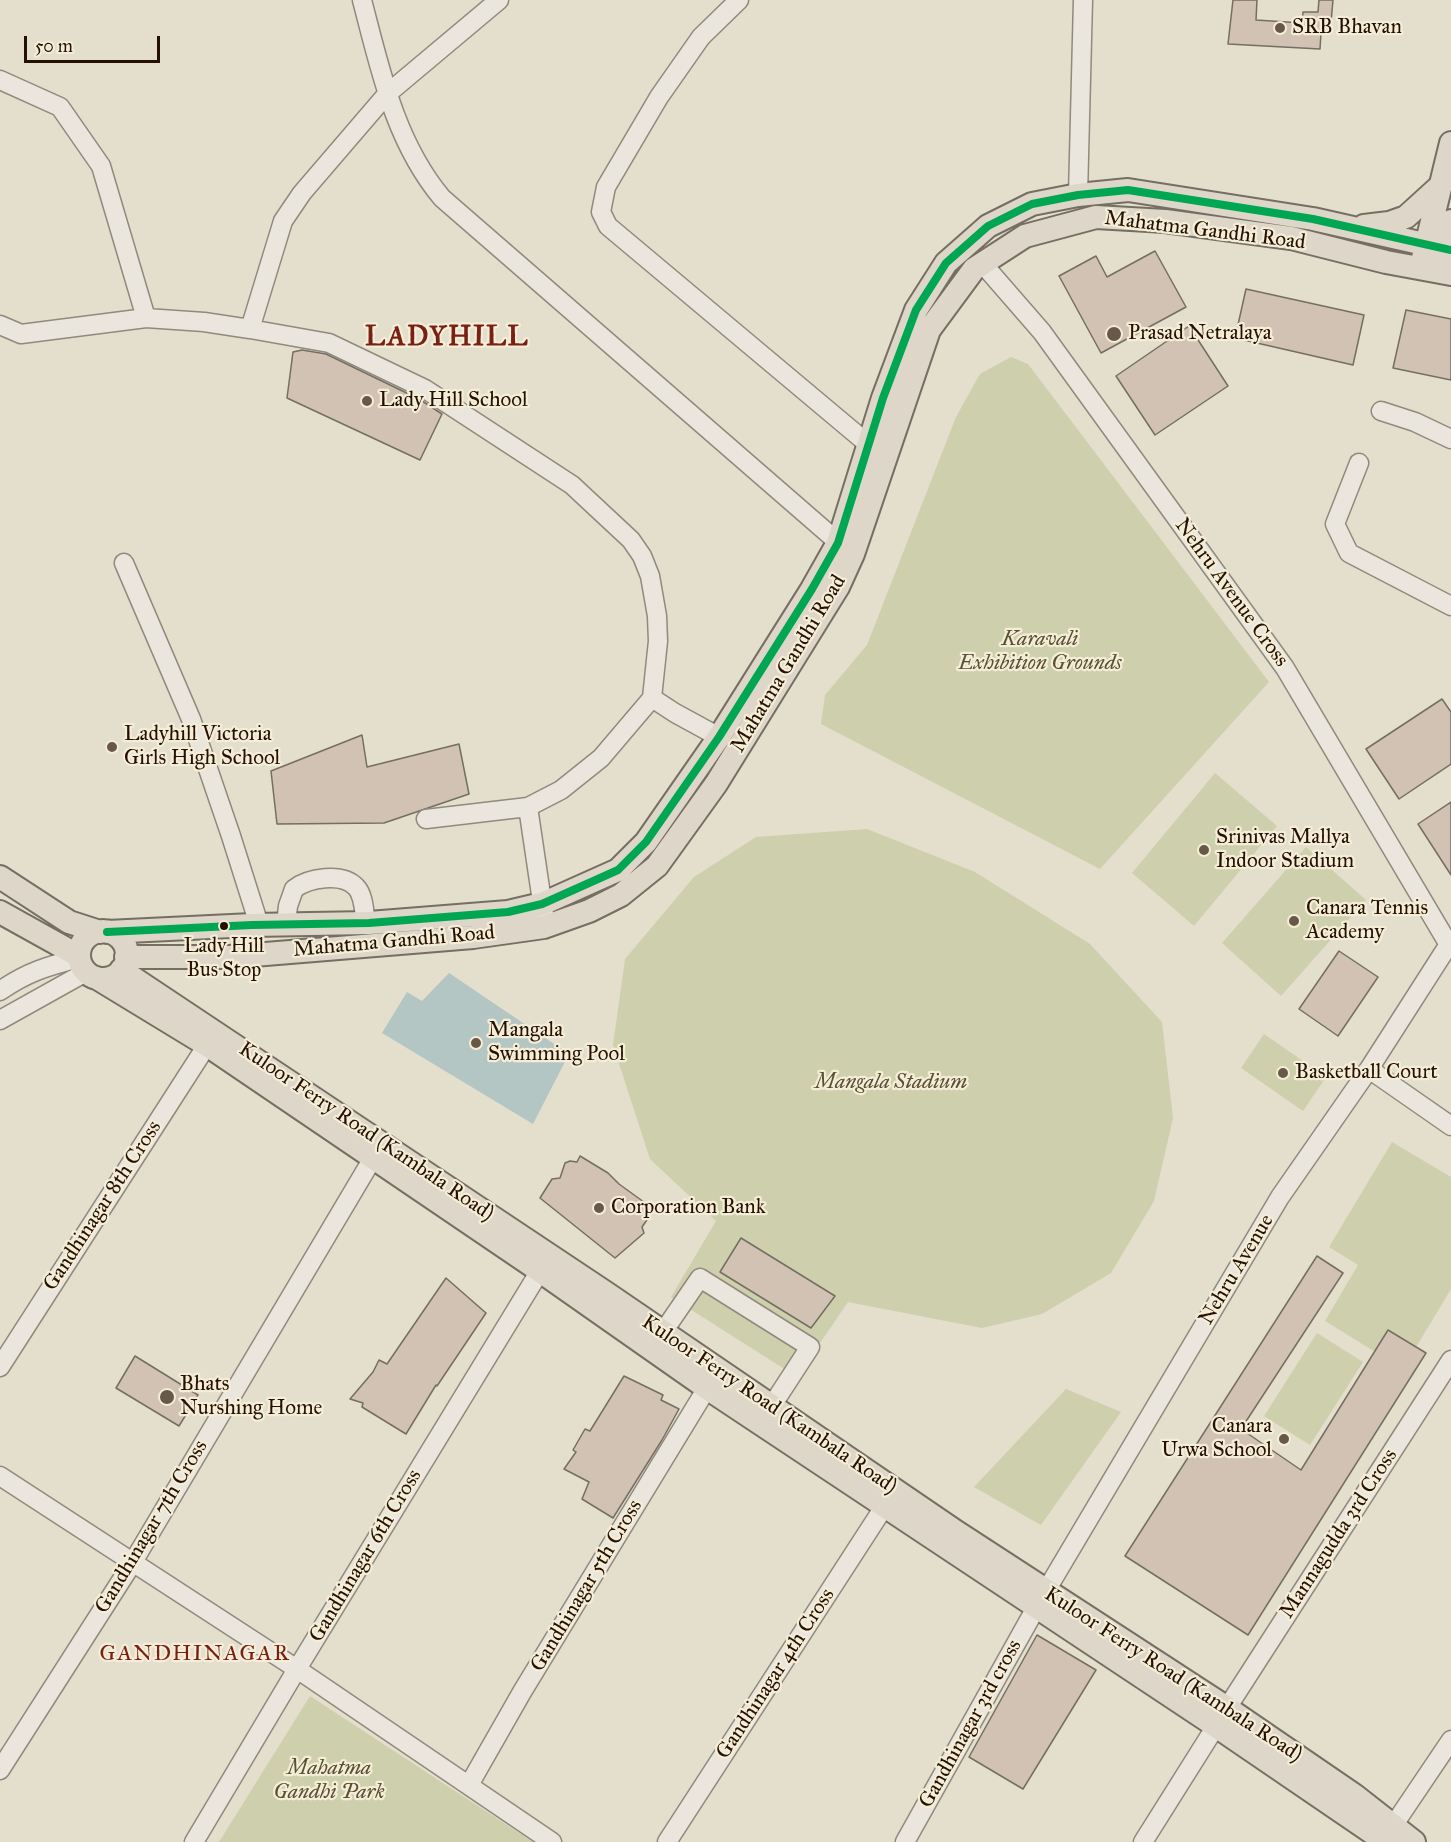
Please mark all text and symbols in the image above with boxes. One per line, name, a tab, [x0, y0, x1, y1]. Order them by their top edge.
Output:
place label: SRB Bhavan	[1292, 15, 1402, 41]
marker: SRB Bhavan	[1273, 21, 1287, 35]
scale bar	[27, 24, 164, 62]
text: 50 m	[35, 35, 73, 57]
street label: Mahatma Gandhi Road	[1103, 206, 1307, 256]
place label: Prasad Netralaya	[1128, 321, 1272, 347]
district label: LADYHILL	[365, 322, 529, 354]
marker: Prasad Netralaya	[1105, 325, 1123, 343]
place label: Lady Hill School	[379, 388, 528, 414]
marker: Lady Hill School	[360, 394, 374, 408]
street label: Nehru Avenue Cross	[1169, 514, 1293, 672]
street label: Mahatma Gandhi Road	[726, 571, 852, 757]
park label: Karavali Exhibition Grounds	[958, 627, 1122, 677]
place label: Ladyhill Victoria Girls High School	[124, 722, 280, 772]
marker: Ladyhill Victoria Girls High School	[105, 740, 119, 754]
place label: Srinivas Mallya Indoor Stadium	[1216, 825, 1354, 875]
marker: Srinivas Mallya Indoor Stadium	[1197, 843, 1211, 857]
place label: Canara Tennis Academy	[1306, 896, 1428, 946]
marker: Canara Tennis Academy	[1287, 914, 1301, 928]
marker: Lady Hill Bus Stop	[218, 920, 230, 932]
street label: Mahatma Gandhi Road	[292, 921, 496, 963]
place label: Lady Hill Bus Stop	[184, 935, 264, 982]
place label: Mangala Swimming Pool	[488, 1018, 625, 1068]
marker: Mangala Swimming Pool	[469, 1036, 483, 1050]
street label: Kuloor Ferry Road (Kambala Road)	[234, 1037, 498, 1227]
place label: Basketball Court	[1295, 1060, 1438, 1086]
marker: Basketball Court	[1276, 1066, 1290, 1080]
park label: Mangala Stadium	[815, 1070, 967, 1096]
street label: Gandhinagar 8th Cross	[39, 1116, 167, 1296]
place label: Corporation Bank	[611, 1195, 765, 1221]
marker: Corporation Bank	[592, 1201, 606, 1215]
street label: Nehru Avenue	[1194, 1210, 1280, 1330]
street label: Kuloor Ferry Road (Kambala Road)	[637, 1310, 901, 1500]
place label: Bhats Nurshing Home	[180, 1372, 322, 1422]
marker: Bhats Nurshing Home	[158, 1388, 176, 1406]
place label: Canara Urwa School	[1161, 1414, 1272, 1464]
marker: Canara Urwa School	[1277, 1432, 1291, 1446]
street label: Gandhinagar 7th Cross	[90, 1436, 214, 1618]
street label: Mannagudda 3rd Cross	[1275, 1444, 1403, 1624]
street label: Gandhinagar 6th Cross	[304, 1465, 428, 1647]
street label: Gandhinagar 5th Cross	[526, 1495, 648, 1677]
street label: Kuloor Ferry Road (Kambala Road)	[1039, 1582, 1307, 1768]
street label: Gandhinagar 4th Cross	[711, 1584, 841, 1764]
street label: Gandhinagar 3rd cross	[914, 1635, 1028, 1813]
district label: GANDHINAGAR	[100, 1642, 290, 1668]
park label: Mahatma Gandhi Park	[273, 1756, 385, 1806]

